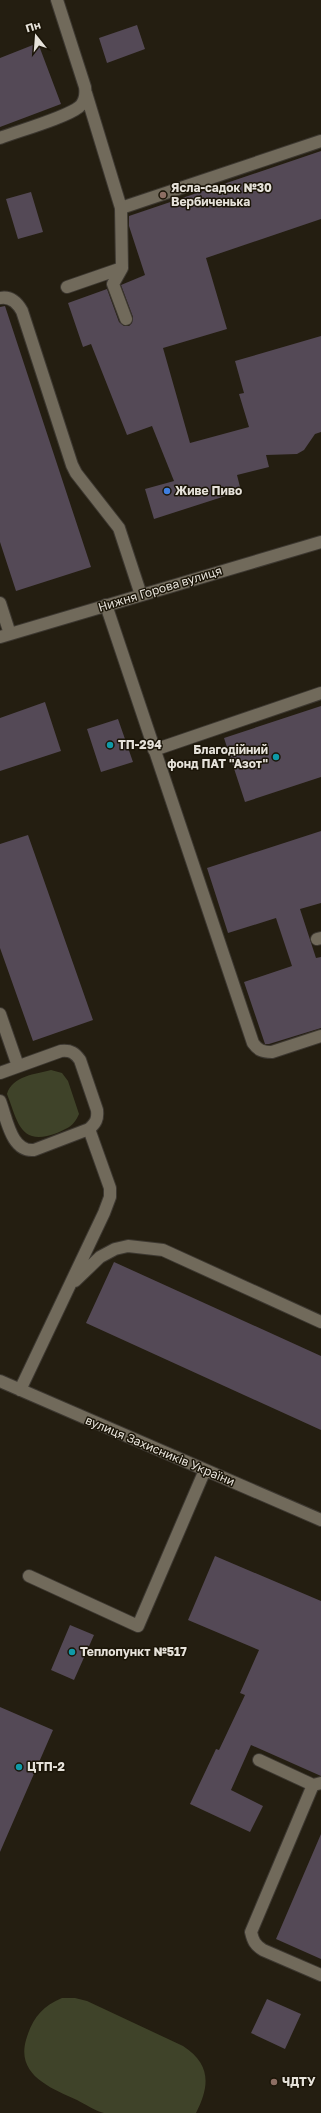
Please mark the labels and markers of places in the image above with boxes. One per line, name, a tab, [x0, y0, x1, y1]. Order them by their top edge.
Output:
place label: Ясла-садок №30 Вербиченька	[171, 180, 272, 209]
marker: Ясла-садок №30 Вербиченька	[158, 190, 168, 200]
place label: Живе Пиво	[175, 483, 242, 498]
marker: Живе Пиво	[162, 486, 172, 496]
place label: ТП-294	[118, 737, 162, 752]
marker: ТП-294	[105, 740, 115, 750]
place label: Благодійний фонд ПАТ "Азот"	[167, 742, 268, 771]
marker: Благодійний фонд ПАТ "Азот"	[271, 752, 281, 762]
place label: Теплопункт №517	[80, 1644, 187, 1659]
marker: Теплопункт №517	[67, 1647, 77, 1657]
place label: ЦТП-2	[27, 1759, 65, 1774]
marker: ЦТП-2	[14, 1762, 24, 1772]
place label: ЧДТУ	[282, 2074, 316, 2089]
marker: ЧДТУ	[269, 2077, 279, 2087]

